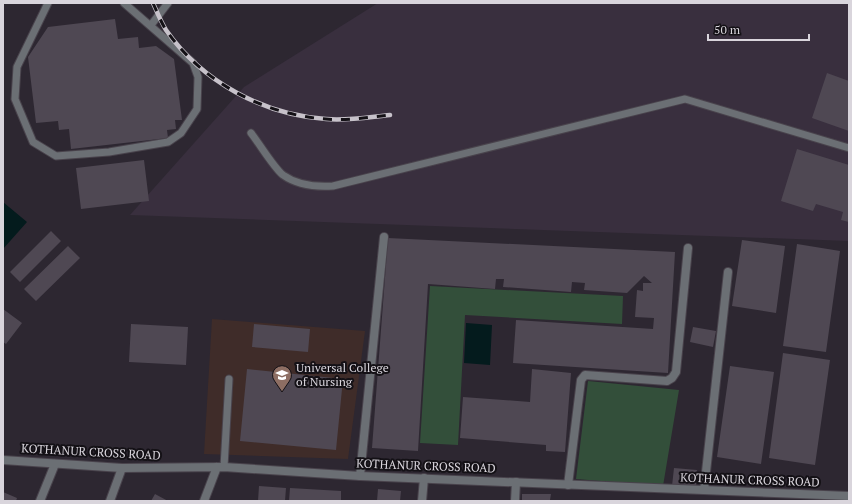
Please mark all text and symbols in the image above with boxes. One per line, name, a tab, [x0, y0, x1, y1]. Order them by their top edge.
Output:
scale bar	[708, 16, 809, 42]
text: 50 m	[714, 22, 741, 37]
place label: Universal College of Nursing	[296, 360, 389, 389]
school or university icon: Universal College of Nursing	[271, 364, 293, 392]
street label: KOTHANUR CROSS ROAD	[21, 440, 161, 463]
street label: KOTHANUR CROSS ROAD	[356, 456, 496, 475]
street label: KOTHANUR CROSS ROAD	[680, 470, 820, 489]

